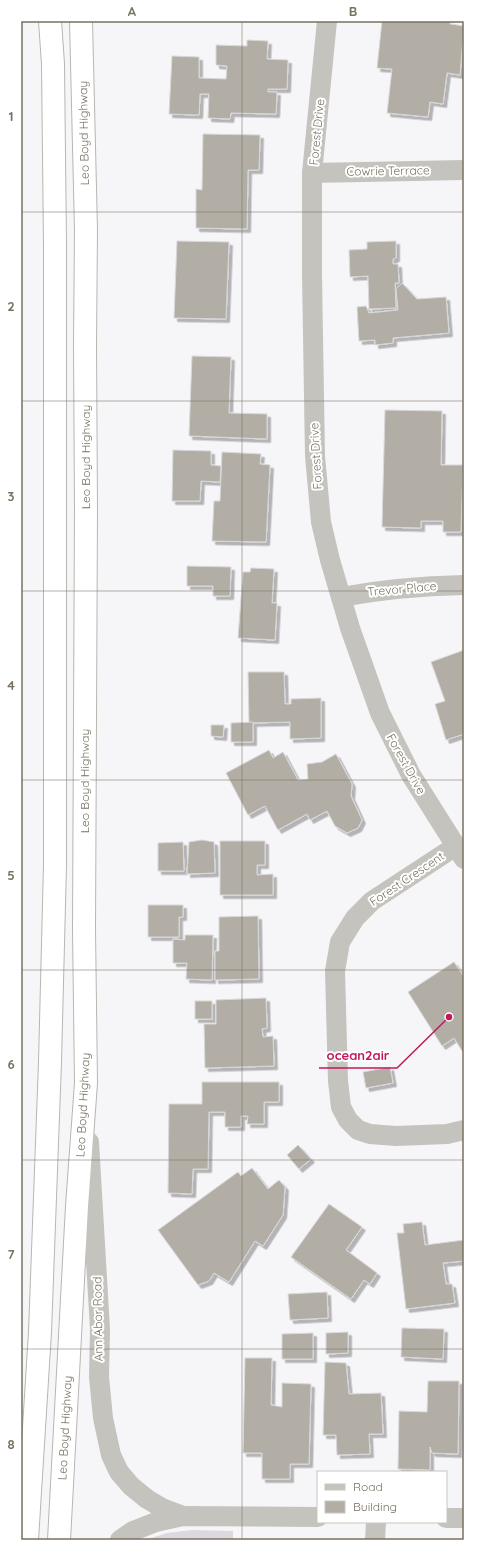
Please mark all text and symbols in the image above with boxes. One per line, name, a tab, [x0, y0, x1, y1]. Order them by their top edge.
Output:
text: A	[128, 3, 137, 19]
text: B	[349, 3, 357, 19]
street label: Leo Boyd Highway	[75, 81, 92, 185]
street label: Forest Drive	[306, 98, 327, 166]
text: 1	[8, 108, 14, 124]
street label: Cowrie Terrace	[346, 162, 430, 179]
text: 2	[7, 298, 15, 314]
street label: Leo Boyd Highway	[78, 405, 93, 509]
street label: Forest Drive	[306, 422, 325, 490]
text: 3	[8, 488, 15, 504]
street label: Trevor Place	[367, 578, 437, 599]
text: 4	[7, 677, 15, 693]
street label: Leo Boyd Highway	[77, 729, 92, 833]
street label: Forest Drive	[384, 731, 429, 797]
street label: Forest Crescent	[367, 848, 447, 909]
text: 5	[7, 867, 15, 883]
callout: ocean2air	[319, 1043, 397, 1068]
text: ocean2air	[327, 1047, 390, 1063]
street label: Leo Boyd Highway	[72, 1052, 93, 1158]
text: 6	[7, 1056, 15, 1072]
text: 7	[7, 1246, 15, 1262]
street label: Ann Abor Road	[89, 1276, 106, 1362]
street label: Leo Boyd Highway	[54, 1375, 75, 1481]
text: 8	[7, 1436, 15, 1452]
legend	[317, 1471, 447, 1523]
text: Road	[353, 1479, 383, 1494]
text: Building	[353, 1499, 397, 1514]

